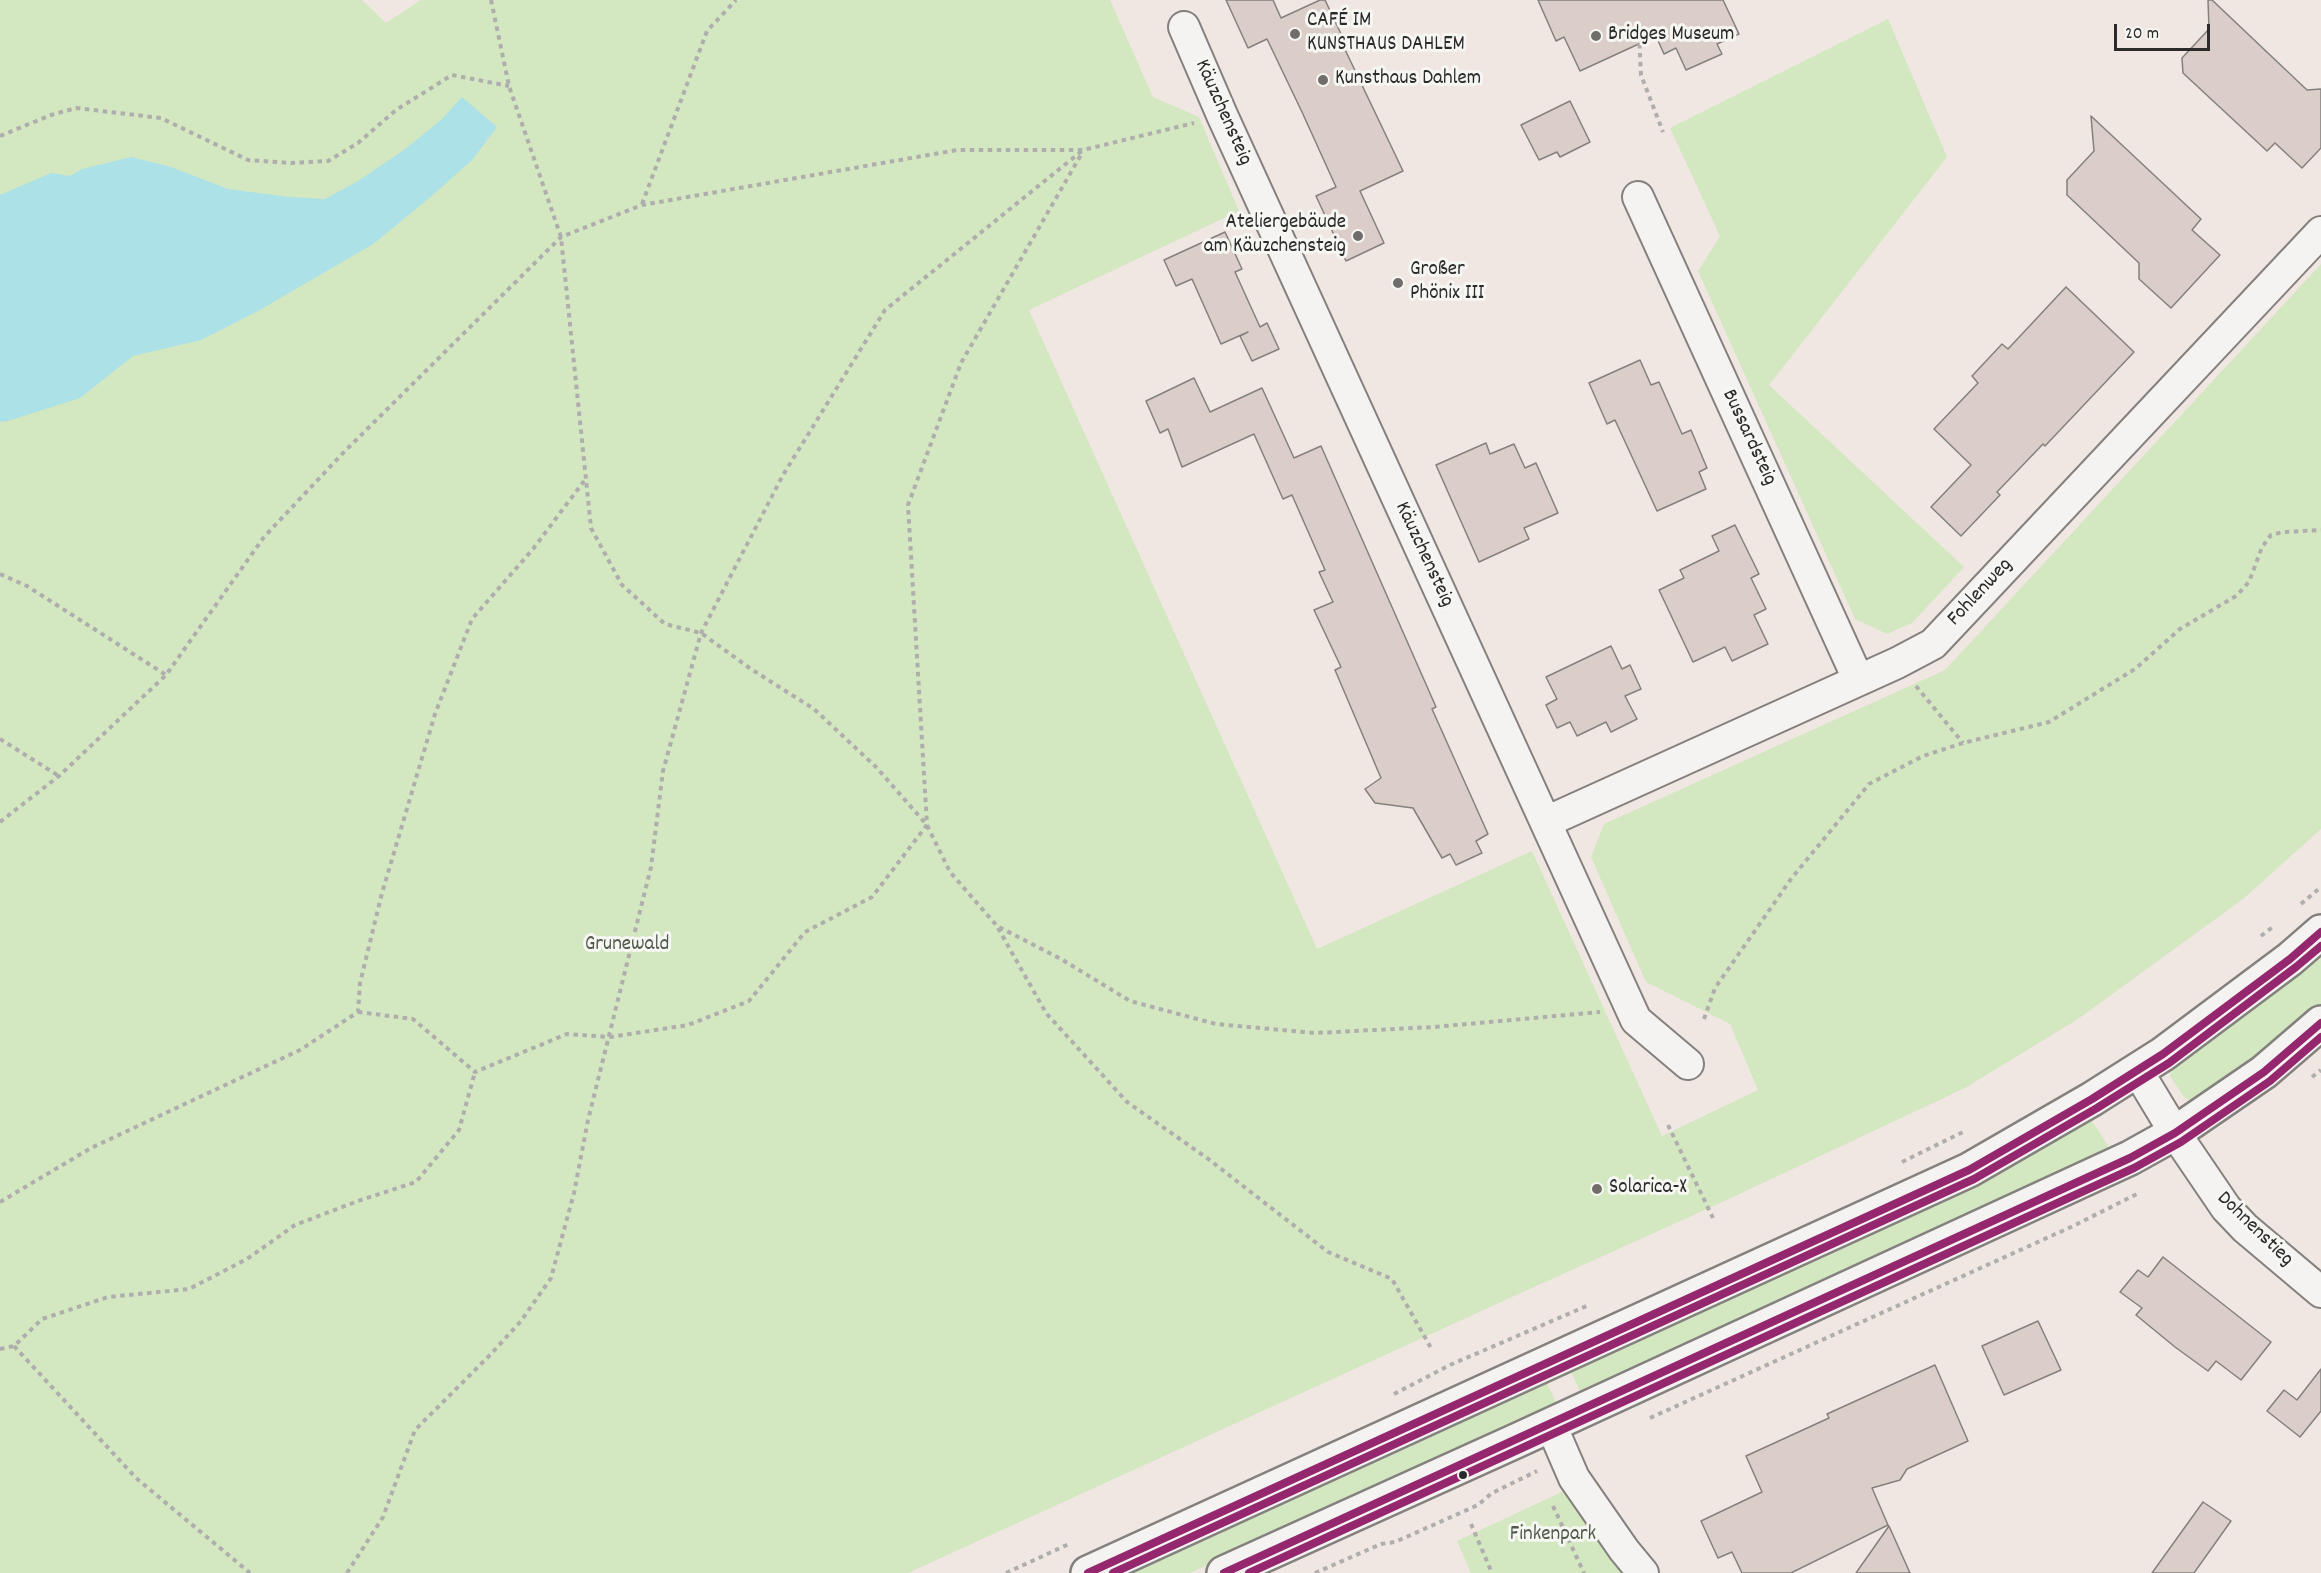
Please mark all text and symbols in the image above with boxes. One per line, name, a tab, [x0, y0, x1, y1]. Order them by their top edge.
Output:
place label: CAFÉ IM KUNSTHAUS DAHLEM	[1307, 9, 1465, 59]
scale bar	[2117, 12, 2213, 50]
text: 20 m	[2125, 22, 2159, 47]
place label: Bridges Museum	[1608, 23, 1734, 49]
marker: CAFÉ IM KUNSTHAUS DAHLEM	[1288, 27, 1302, 41]
marker: Bridges Museum	[1589, 29, 1603, 43]
street label: Käuzchensteig	[1187, 56, 1257, 170]
place label: Kunsthaus Dahlem	[1335, 67, 1481, 93]
marker: Kunsthaus Dahlem	[1316, 73, 1330, 87]
place label: Ateliergebäude am Käuzchensteig	[1204, 211, 1346, 261]
marker: Ateliergebäude am Käuzchensteig	[1351, 229, 1365, 243]
place label: Großer Phönix III	[1410, 258, 1484, 308]
marker: Großer Phönix III	[1391, 276, 1405, 290]
street label: Bussardsteig	[1715, 386, 1781, 490]
street label: Käuzchensteig	[1388, 498, 1458, 612]
street label: Fohlenweg	[1943, 554, 2019, 632]
park label: Grunewald	[585, 933, 669, 959]
place label: Solarica-X	[1609, 1176, 1687, 1202]
marker: Solarica-X	[1590, 1182, 1604, 1196]
street label: Dohnenstieg	[2210, 1187, 2298, 1273]
unlabelled marker	[1457, 1469, 1469, 1481]
park label: Finkenpark	[1510, 1523, 1596, 1549]

